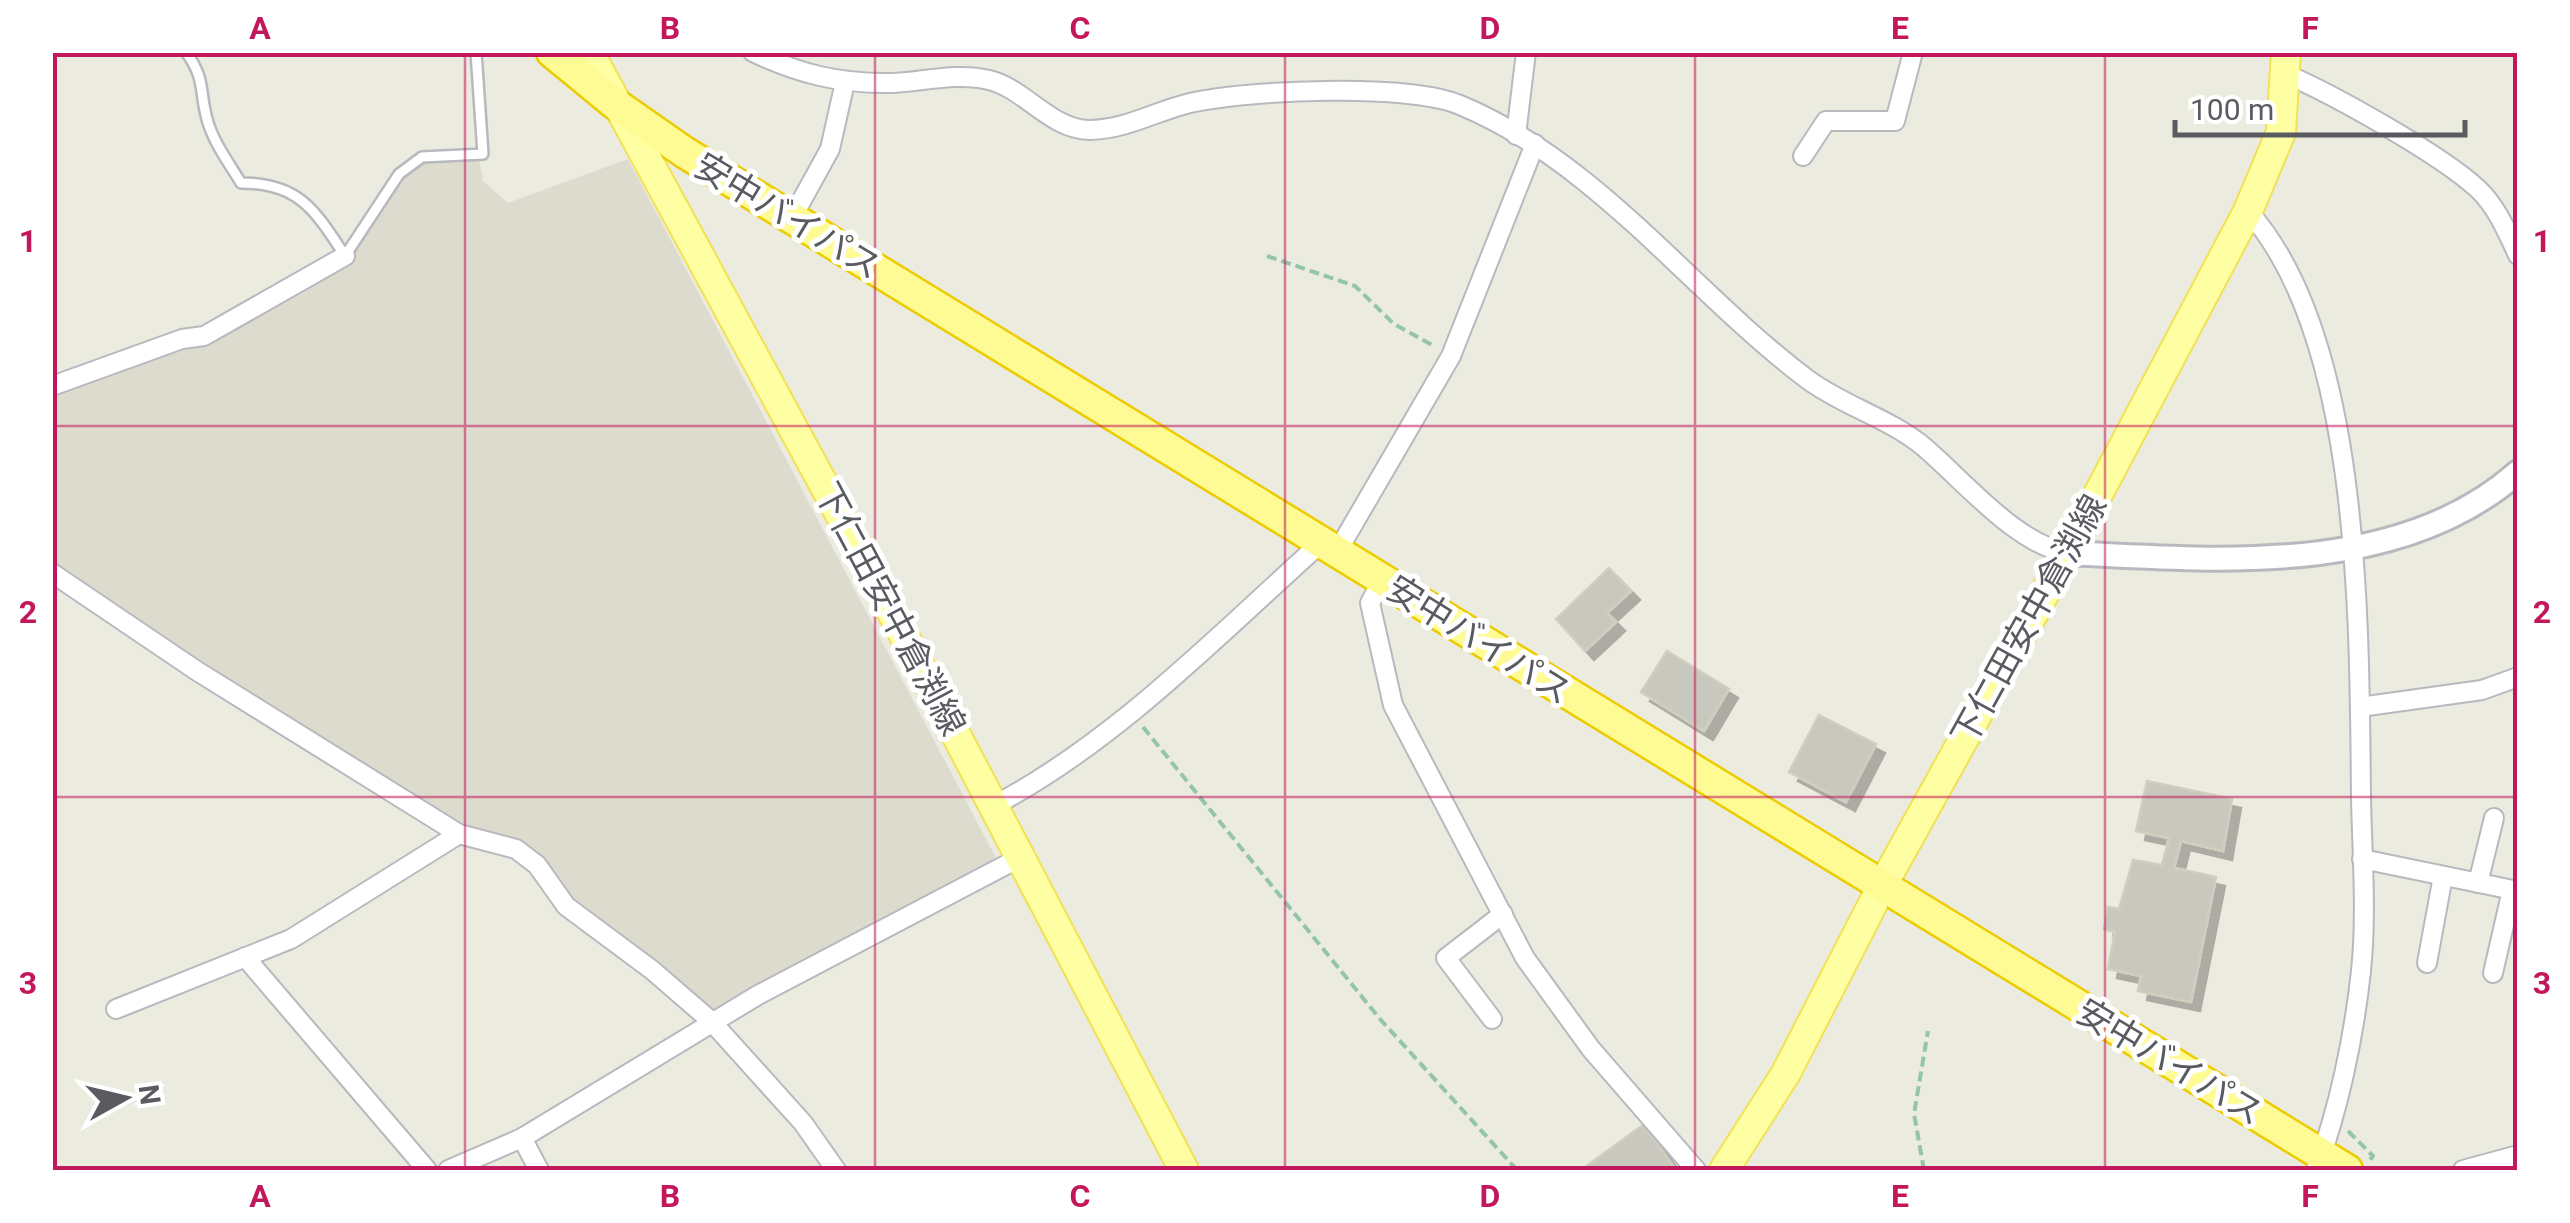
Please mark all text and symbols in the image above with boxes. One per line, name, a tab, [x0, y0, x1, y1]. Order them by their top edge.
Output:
text: A	[249, 9, 271, 47]
text: B	[660, 9, 680, 47]
text: C	[1070, 9, 1090, 47]
text: D	[1480, 9, 1500, 47]
text: E	[1891, 9, 1909, 47]
text: F	[2301, 9, 2319, 47]
scale bar	[2175, 75, 2465, 137]
text: 100 m	[2190, 92, 2274, 127]
street label: 安中バイパス	[687, 145, 888, 288]
text: 1	[19, 222, 37, 260]
text: 1	[2533, 222, 2551, 260]
street label: 下仁田安中倉渕線	[806, 476, 973, 742]
street label: 下仁田安中倉渕線	[1944, 488, 2115, 753]
street label: 安中バイパス	[1379, 568, 1578, 713]
text: 2	[19, 593, 37, 631]
text: 2	[2533, 593, 2551, 631]
text: 3	[19, 964, 37, 1002]
text: 3	[2533, 964, 2551, 1002]
street label: 安中バイパス	[2069, 991, 2270, 1134]
north arrow	[75, 1048, 175, 1148]
text: N	[132, 1083, 167, 1107]
text: A	[249, 1177, 271, 1215]
text: B	[660, 1177, 680, 1215]
text: C	[1070, 1177, 1090, 1215]
text: D	[1480, 1177, 1500, 1215]
text: E	[1891, 1177, 1909, 1215]
text: F	[2301, 1177, 2319, 1215]

